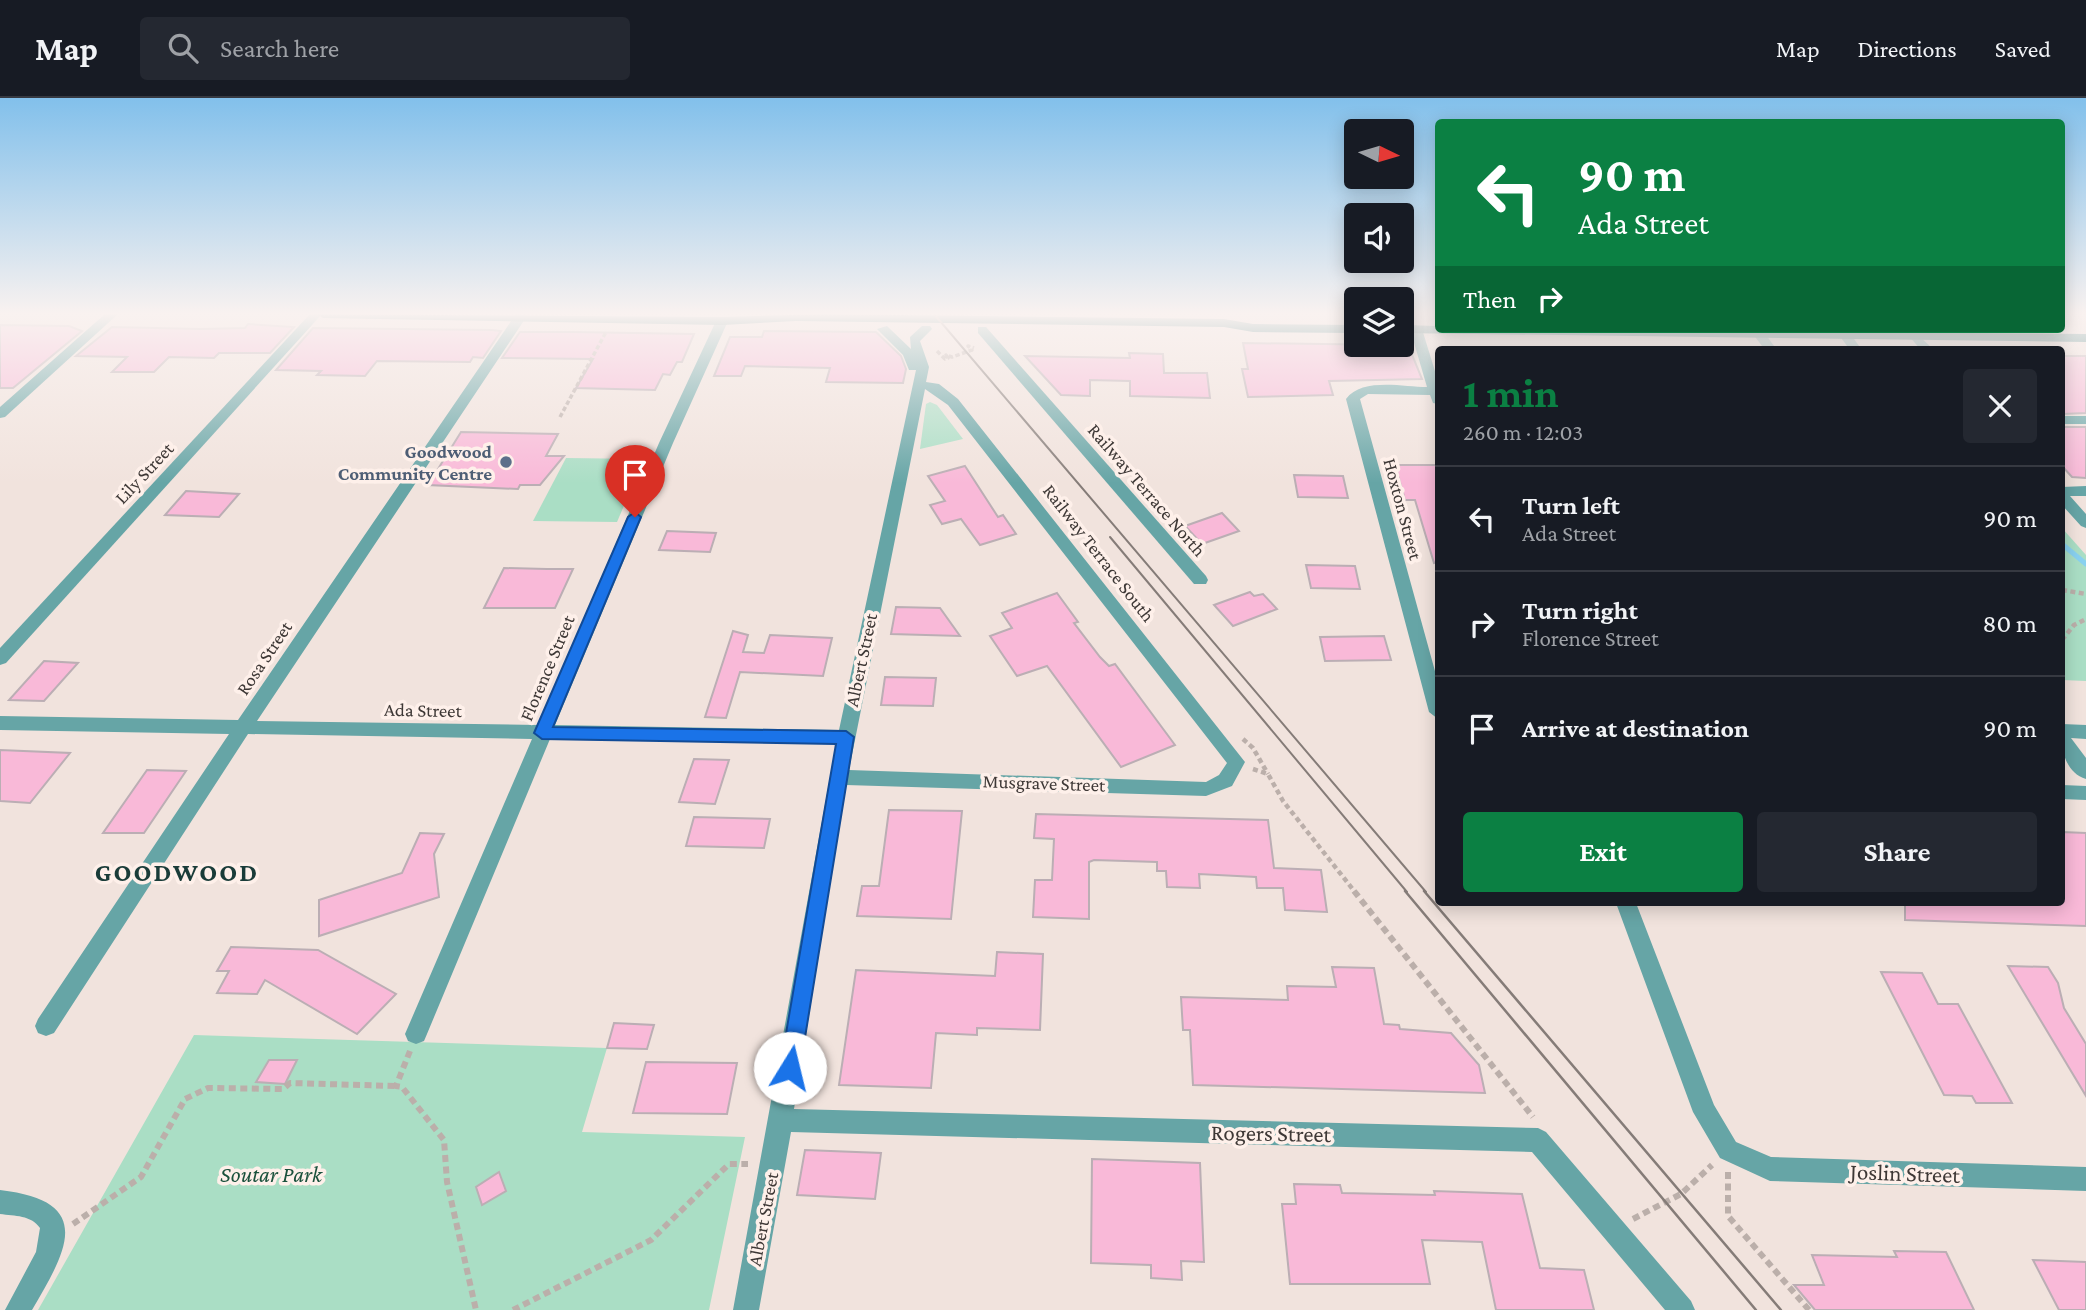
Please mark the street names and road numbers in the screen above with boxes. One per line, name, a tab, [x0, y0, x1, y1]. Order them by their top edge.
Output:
street label: Railway Terrace North	[1084, 419, 1210, 561]
street label: Lily Street	[110, 437, 178, 508]
street label: Hoxton Street	[1379, 456, 1427, 563]
street label: Railway Terrace South	[1039, 480, 1159, 626]
street label: Florence Street	[515, 611, 579, 724]
street label: Albert Street	[841, 611, 881, 709]
street label: Rosa Street	[232, 617, 297, 699]
street label: Ada Street	[384, 699, 463, 721]
street label: Musgrave Street	[982, 770, 1106, 796]
street label: Rogers Street	[1211, 1119, 1332, 1147]
street label: Joslin Street	[1848, 1158, 1961, 1188]
street label: Albert Street	[744, 1170, 783, 1268]

